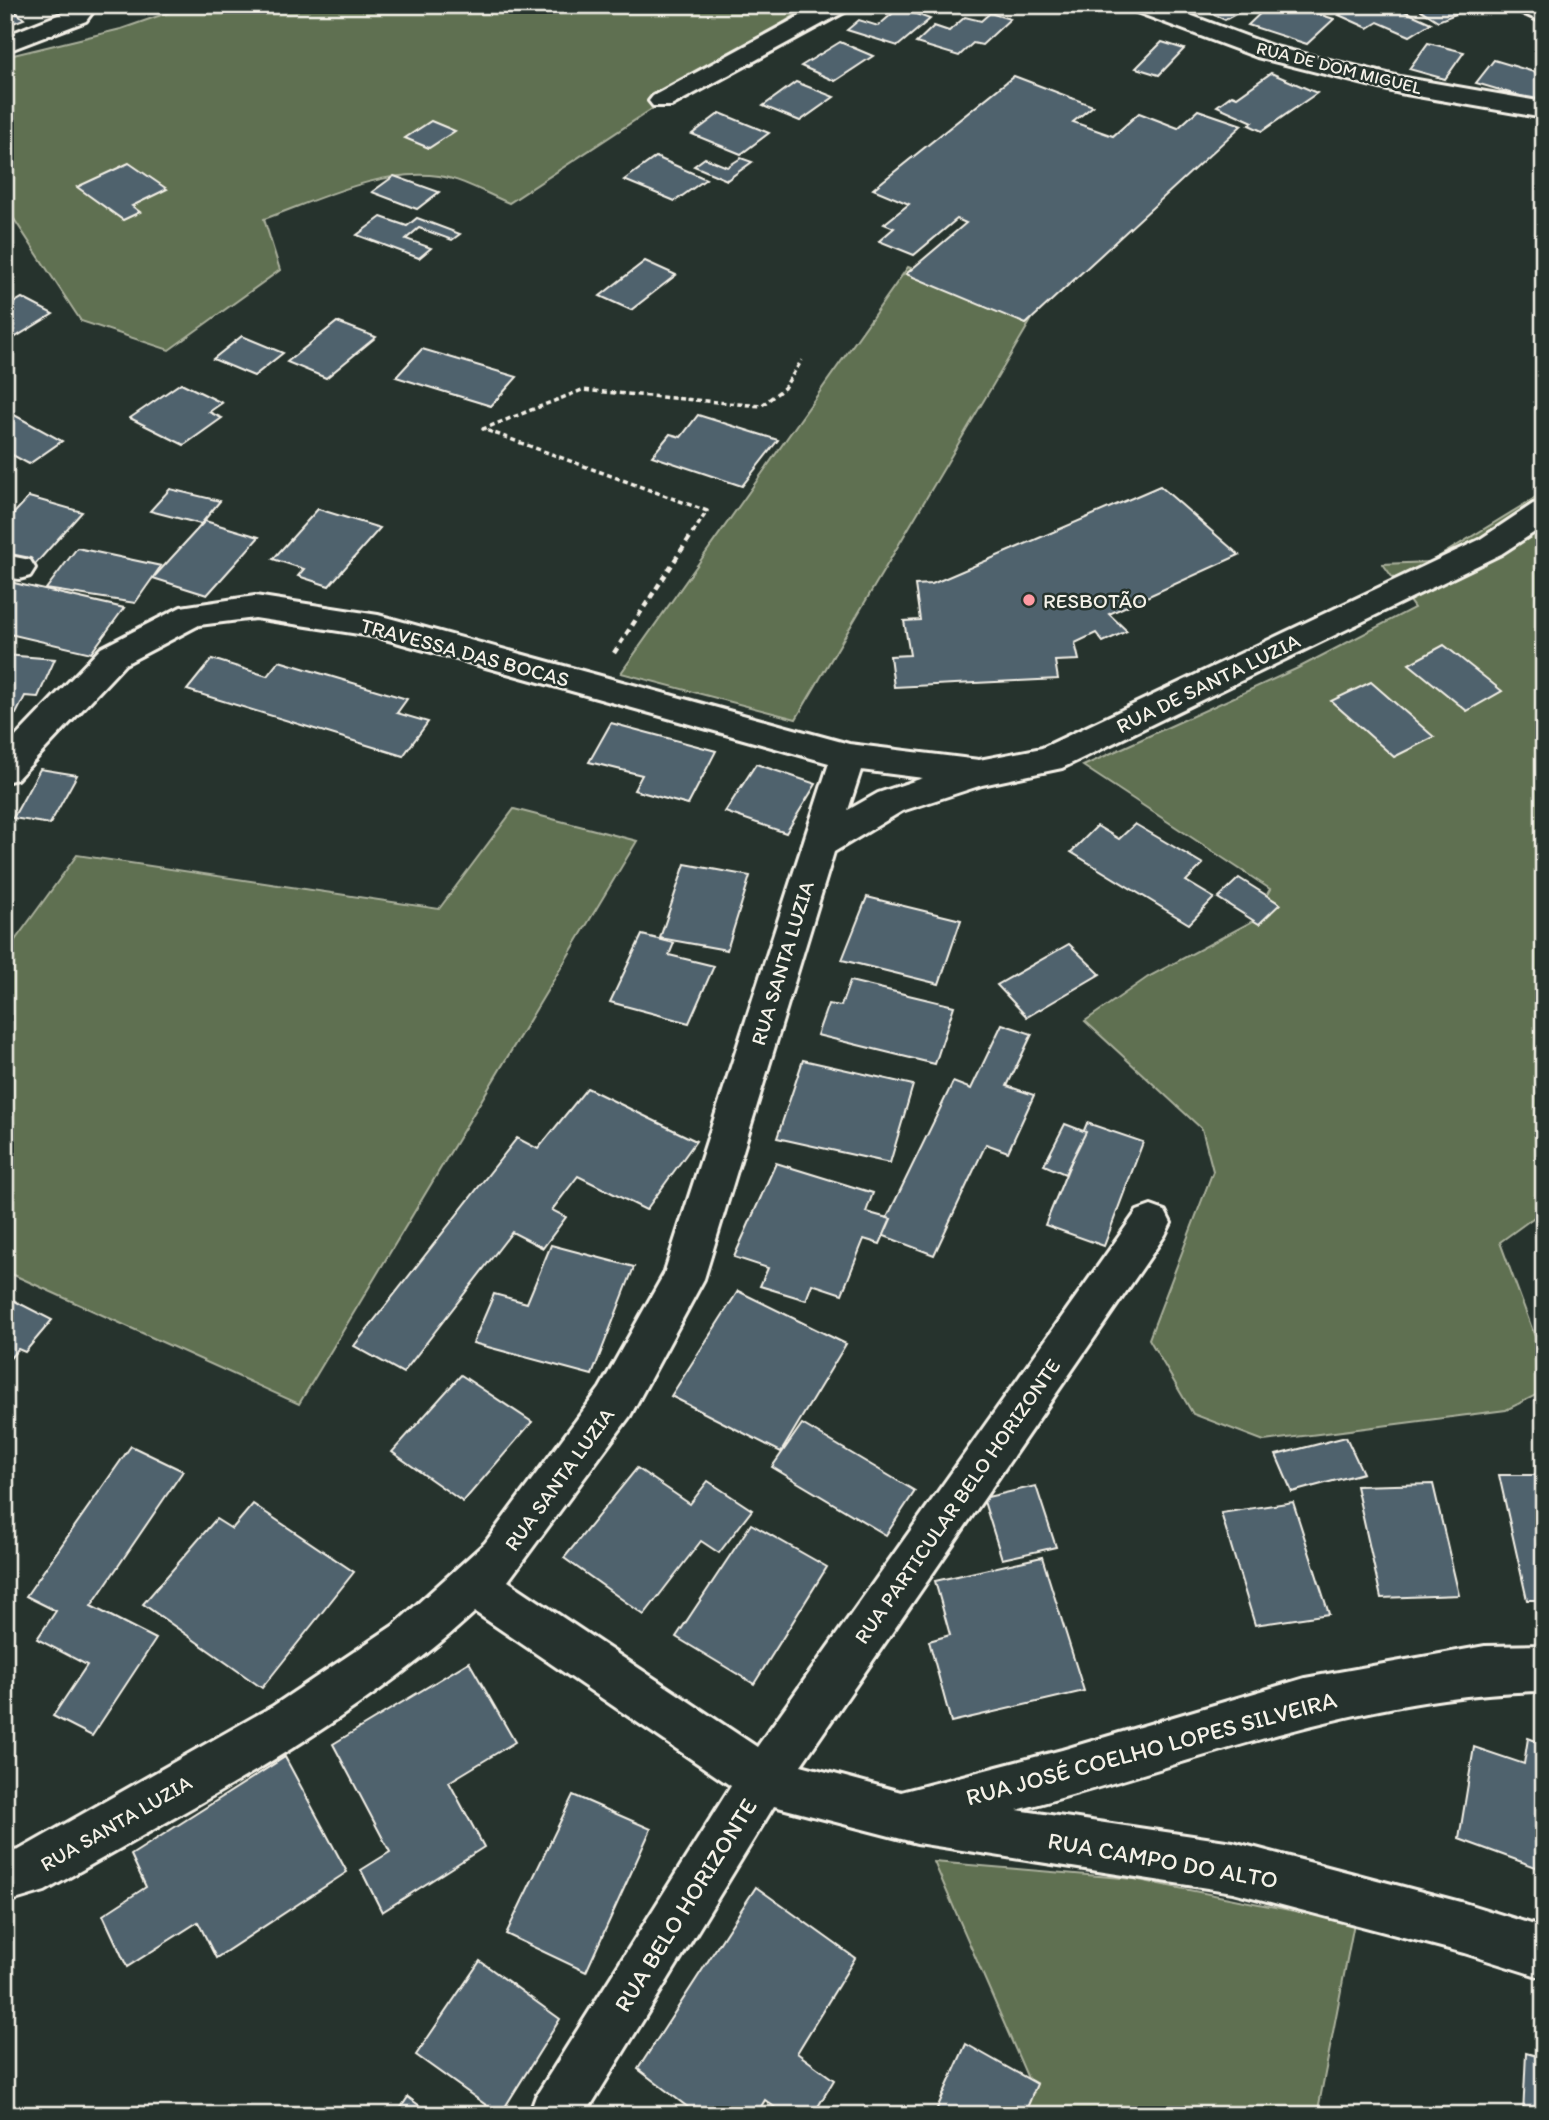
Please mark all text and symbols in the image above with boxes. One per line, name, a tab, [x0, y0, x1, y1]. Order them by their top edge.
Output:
street label: RUA DE DOM MIGUEL	[1254, 37, 1424, 99]
place label: RESBOTÃO	[1043, 588, 1147, 613]
marker: RESBOTÃO	[1021, 592, 1037, 608]
street label: TRAVESSA DAS BOCAS	[358, 612, 572, 692]
street label: RUA DE SANTA LUZIA	[1112, 627, 1305, 738]
street label: RUA SANTA LUZIA	[745, 877, 819, 1048]
street label: RUA PARTICULAR BELO HORIZONTE	[849, 1354, 1065, 1648]
street label: RUA SANTA LUZIA	[499, 1402, 620, 1555]
street label: RUA JOSÉ COELHO LOPES SILVEIRA	[962, 1684, 1340, 1812]
street label: RUA SANTA LUZIA	[36, 1769, 197, 1877]
street label: RUA BELO HORIZONTE	[607, 1793, 763, 2017]
street label: RUA CAMPO DO ALTO	[1046, 1825, 1280, 1895]

